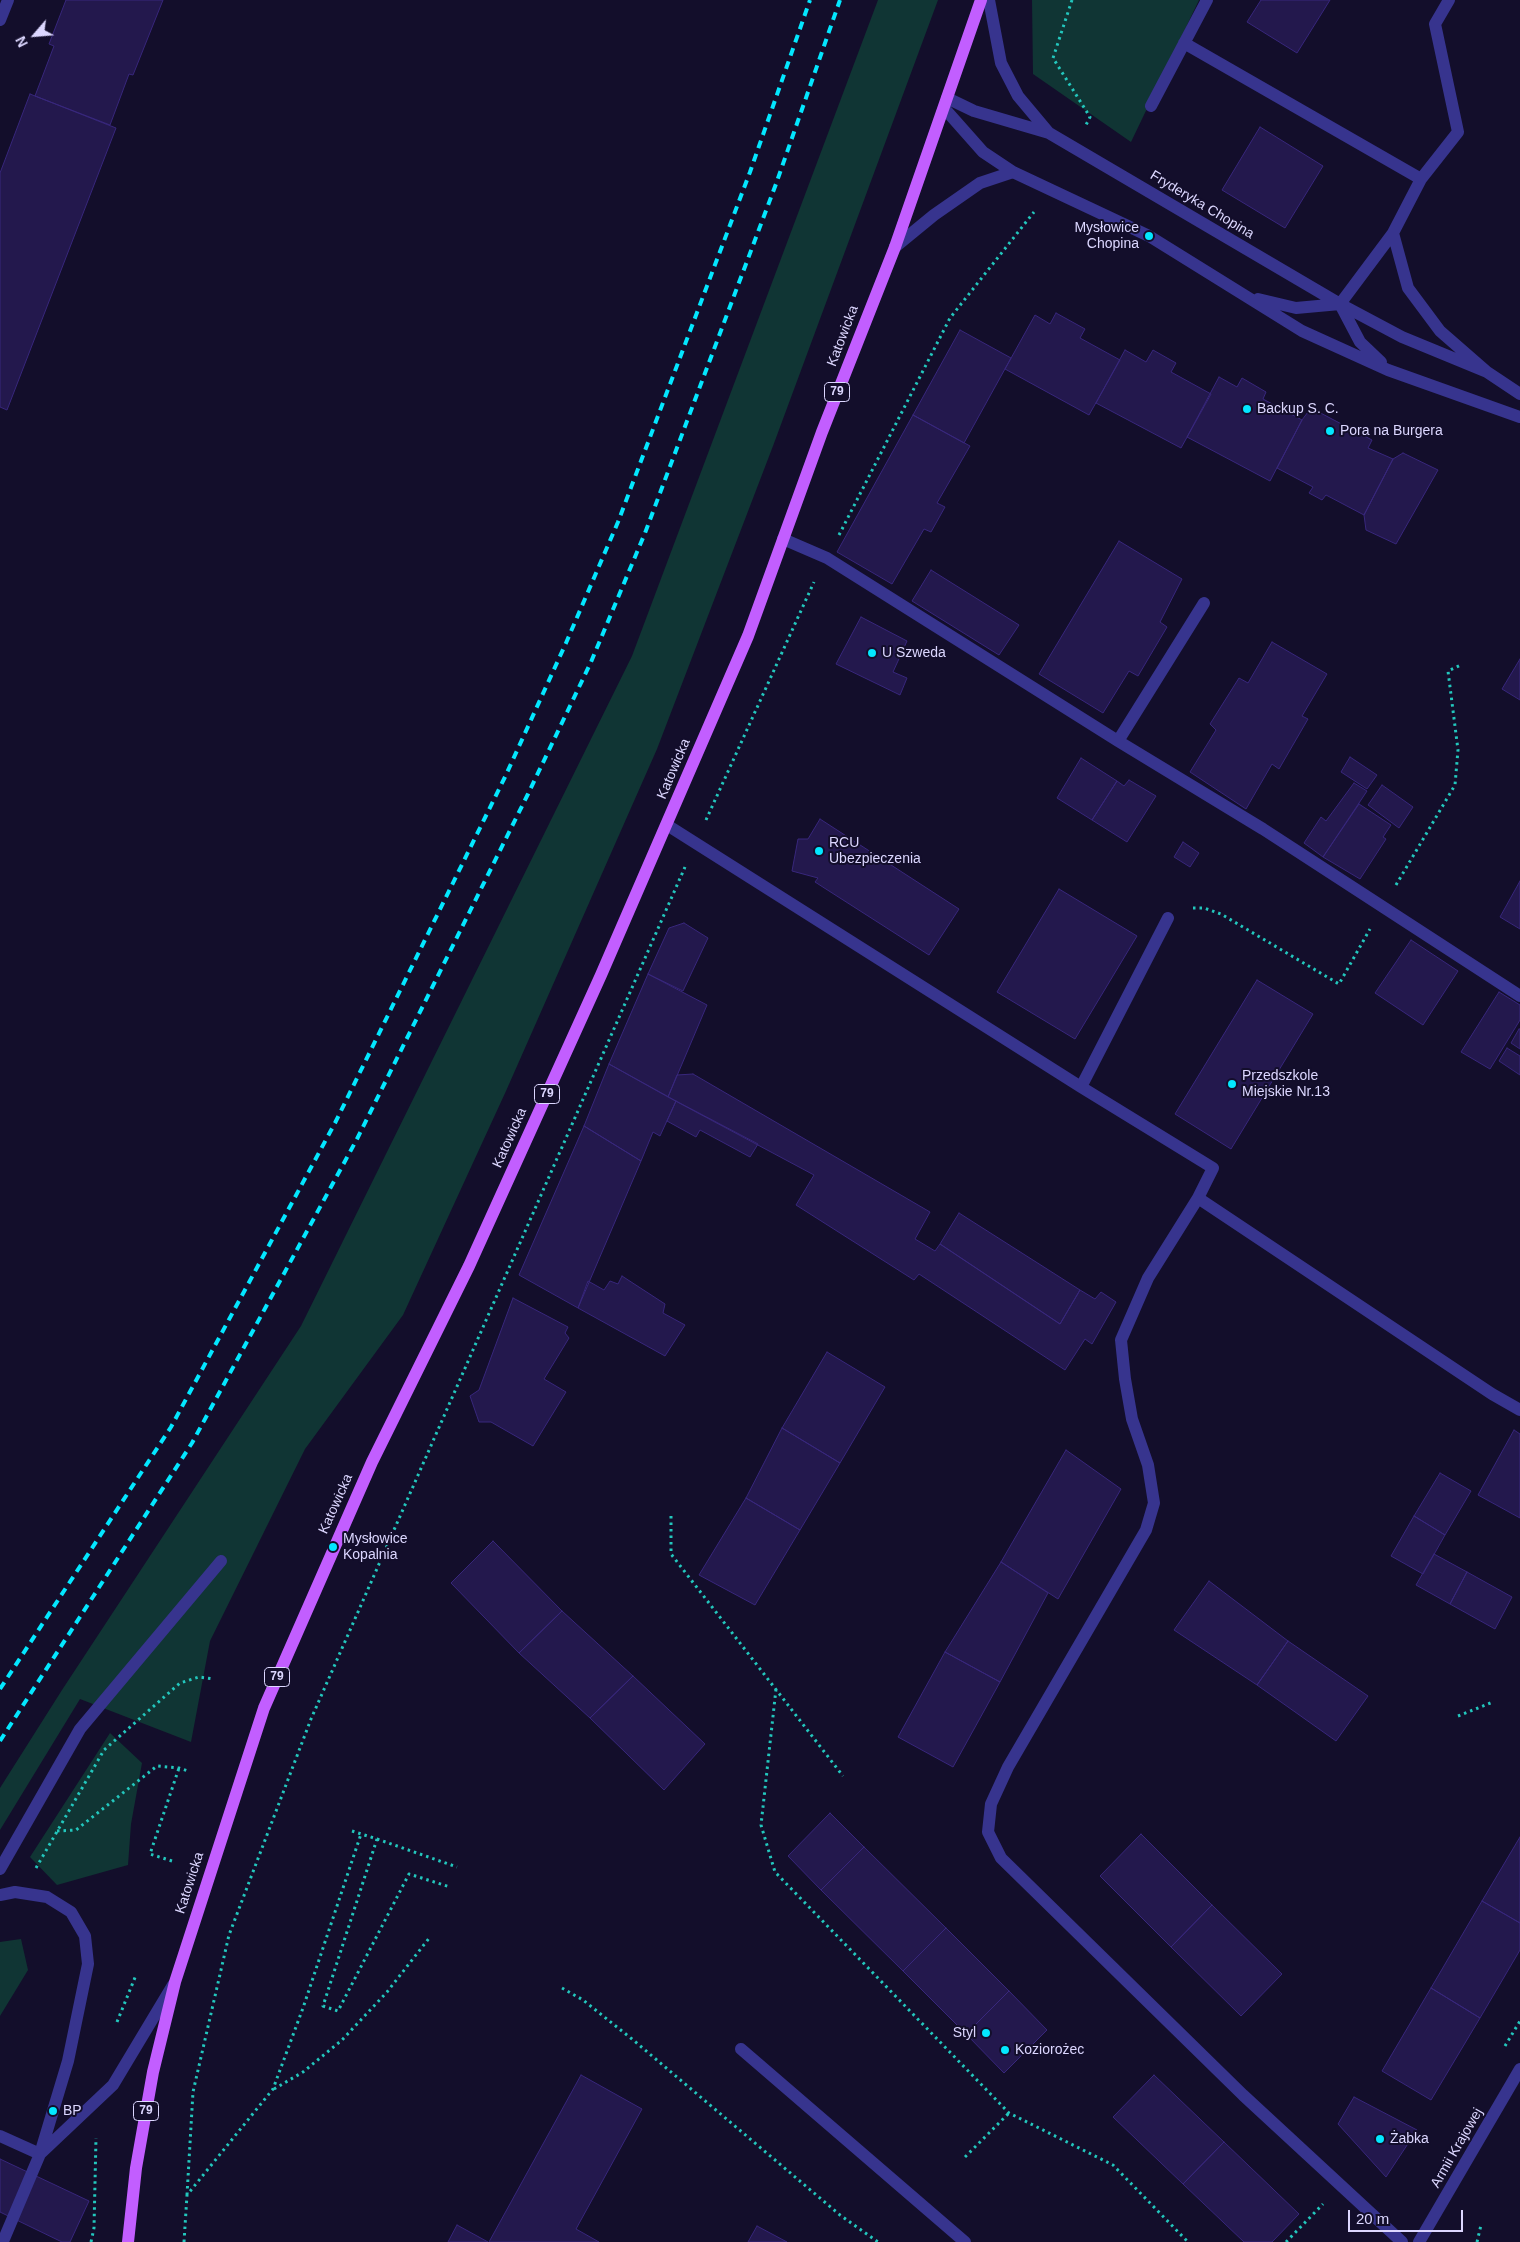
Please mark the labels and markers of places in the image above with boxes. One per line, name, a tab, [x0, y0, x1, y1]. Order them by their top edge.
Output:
place label: Mysłowice Chopina	[1074, 220, 1139, 252]
marker: Mysłowice Chopina	[1143, 230, 1155, 242]
place label: Backup S. C.	[1257, 401, 1339, 417]
marker: Backup S. C.	[1241, 403, 1253, 415]
place label: Pora na Burgera	[1340, 423, 1443, 439]
marker: Pora na Burgera	[1324, 425, 1336, 437]
place label: U Szweda	[882, 645, 946, 661]
marker: U Szweda	[866, 647, 878, 659]
place label: RCU Ubezpieczenia	[829, 835, 921, 868]
marker: RCU Ubezpieczenia	[813, 845, 825, 857]
place label: Przedszkole Miejskie Nr.13	[1242, 1068, 1330, 1100]
marker: Przedszkole Miejskie Nr.13	[1226, 1078, 1238, 1090]
place label: Mysłowice Kopalnia	[343, 1531, 408, 1564]
marker: Mysłowice Kopalnia	[327, 1541, 339, 1553]
place label: Styl	[953, 2025, 976, 2041]
marker: Styl	[980, 2027, 992, 2039]
place label: Koziorożec	[1015, 2042, 1084, 2058]
marker: Koziorożec	[999, 2044, 1011, 2056]
place label: BP	[63, 2103, 82, 2119]
marker: BP	[47, 2105, 59, 2117]
place label: Żabka	[1390, 2131, 1429, 2147]
marker: Żabka	[1374, 2133, 1386, 2145]

